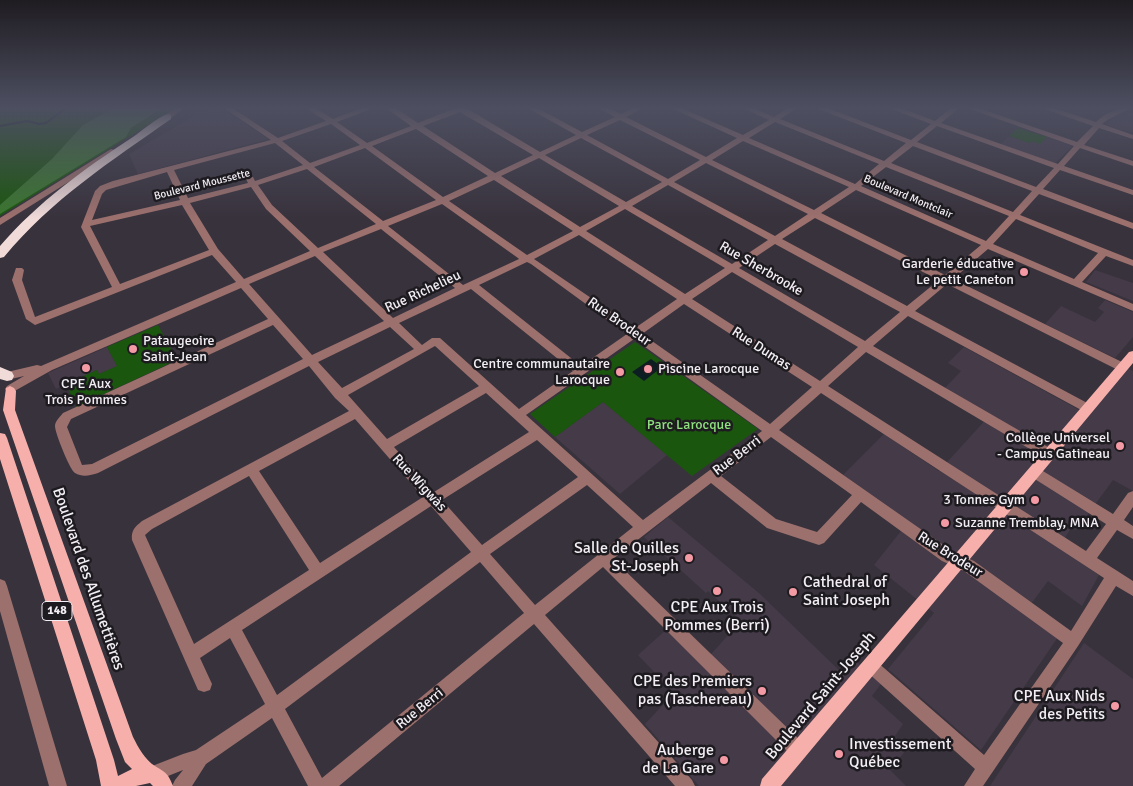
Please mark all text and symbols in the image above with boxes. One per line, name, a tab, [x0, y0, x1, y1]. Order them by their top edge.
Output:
street label: Boulevard Moussette	[153, 167, 251, 203]
street label: Boulevard Montclair	[862, 172, 954, 222]
street label: Rue Sherbrooke	[716, 238, 806, 300]
place label: Garderie éducative Le petit Caneton	[902, 256, 1014, 288]
marker: Garderie éducative Le petit Caneton	[1018, 266, 1030, 278]
street label: Rue Richelieu	[382, 267, 464, 317]
street label: Rue Brodeur	[584, 294, 654, 350]
street label: Rue Dumas	[728, 324, 794, 374]
place label: Pataugeoire Saint-Jean	[143, 333, 215, 366]
marker: Pataugeoire Saint-Jean	[127, 343, 139, 355]
place label: Centre communautaire Larocque	[473, 356, 610, 388]
place label: Piscine Larocque	[658, 361, 759, 377]
marker: CPE Aux Trois Pommes	[80, 362, 92, 374]
marker: Piscine Larocque	[642, 363, 654, 375]
marker: Centre communautaire Larocque	[614, 366, 626, 378]
place label: CPE Aux Trois Pommes	[45, 376, 127, 408]
park label: Parc Larocque	[647, 417, 731, 433]
place label: Collège Universel - Campus Gatineau	[997, 430, 1110, 462]
street label: Rue Berri	[710, 433, 764, 479]
marker: Collège Universel - Campus Gatineau	[1114, 440, 1126, 452]
street label: Rue Wìgwàs	[388, 451, 450, 515]
street label: Boulevard des Allumettières	[48, 485, 128, 673]
place label: 3 Tonnes Gym	[943, 492, 1025, 508]
marker: 3 Tonnes Gym	[1029, 494, 1041, 506]
place label: Suzanne Tremblay, MNA	[955, 515, 1099, 531]
marker: Suzanne Tremblay, MNA	[939, 517, 951, 529]
street label: Rue Brodeur	[914, 528, 986, 582]
place label: Salle de Quilles St-Joseph	[574, 539, 679, 577]
marker: Salle de Quilles St-Joseph	[683, 552, 695, 564]
place label: Cathedral of Saint Joseph	[803, 573, 890, 611]
marker: CPE Aux Trois Pommes (Berri)	[711, 585, 723, 597]
marker: Cathedral of Saint Joseph	[787, 586, 799, 598]
place label: CPE Aux Trois Pommes (Berri)	[664, 598, 770, 636]
road number: 148	[42, 602, 72, 620]
street label: Boulevard Saint-Joseph	[762, 628, 880, 764]
place label: CPE des Premiers pas (Taschereau)	[633, 672, 752, 710]
street label: Rue Berri	[393, 685, 447, 733]
marker: CPE des Premiers pas (Taschereau)	[756, 685, 768, 697]
place label: CPE Aux Nids des Petits	[1014, 687, 1105, 725]
marker: CPE Aux Nids des Petits	[1109, 700, 1121, 712]
place label: Investissement Québec	[849, 735, 951, 773]
place label: Auberge de La Gare	[642, 741, 714, 779]
marker: Investissement Québec	[833, 748, 845, 760]
marker: Auberge de La Gare	[718, 754, 730, 766]

